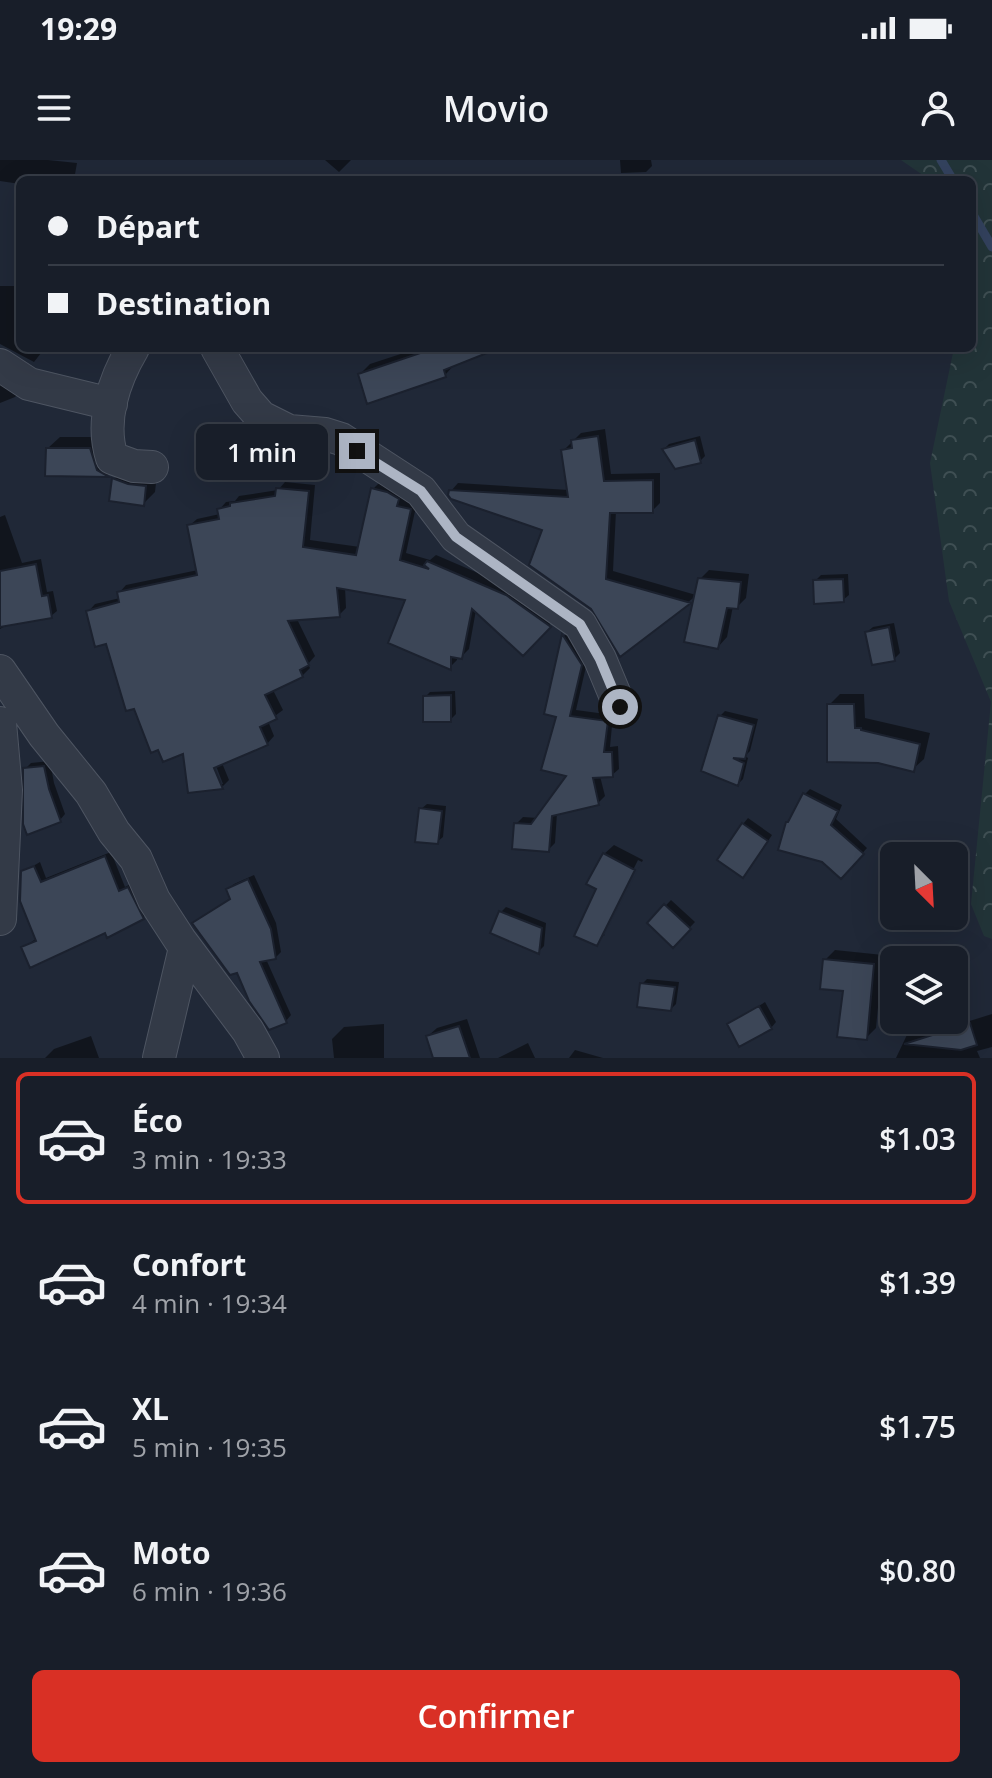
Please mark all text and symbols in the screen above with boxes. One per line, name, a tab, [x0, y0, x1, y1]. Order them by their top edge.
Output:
text: 19:29	[40, 8, 117, 49]
text: Movio	[443, 84, 549, 133]
icon: menu	[32, 86, 76, 130]
icon: person	[916, 86, 960, 130]
text: Départ	[96, 206, 200, 247]
text: Destination	[96, 283, 271, 324]
callout: 1 min	[197, 423, 329, 479]
route end	[339, 433, 375, 469]
text: 1 min	[227, 434, 297, 470]
route start	[602, 689, 638, 725]
north arrow	[880, 842, 968, 930]
map controls	[880, 842, 968, 1034]
button: layers	[880, 946, 968, 1034]
text: Éco	[132, 1100, 183, 1141]
icon: car	[36, 1102, 108, 1174]
text: $1.03	[879, 1118, 956, 1159]
text: 3 min · 19:33	[132, 1141, 287, 1177]
text: Confort	[132, 1244, 246, 1285]
icon: car	[36, 1246, 108, 1318]
text: $1.39	[879, 1262, 956, 1303]
text: 4 min · 19:34	[132, 1285, 287, 1321]
text: XL	[132, 1388, 169, 1429]
icon: car	[36, 1390, 108, 1462]
text: $1.75	[879, 1406, 956, 1447]
text: 5 min · 19:35	[132, 1429, 287, 1465]
text: Moto	[132, 1532, 210, 1573]
icon: car	[36, 1534, 108, 1606]
text: $0.80	[879, 1550, 956, 1591]
text: 6 min · 19:36	[132, 1573, 287, 1609]
button: Confirmer	[32, 1670, 960, 1762]

